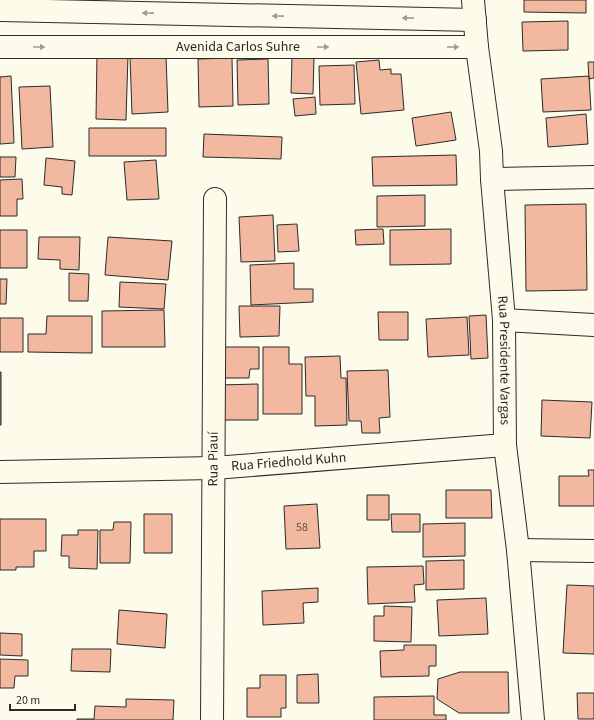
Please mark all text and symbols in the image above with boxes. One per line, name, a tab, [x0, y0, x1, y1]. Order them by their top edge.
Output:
one-way arrow	[141, 10, 154, 16]
one-way arrow	[272, 12, 284, 19]
one-way arrow	[401, 15, 414, 21]
street label: Avenida Carlos Suhre	[176, 37, 300, 57]
one-way arrow	[33, 44, 46, 50]
one-way arrow	[317, 44, 330, 50]
one-way arrow	[447, 44, 460, 50]
street label: Rua Presidente Vargas	[492, 295, 515, 425]
street label: Rua Piauí	[203, 431, 224, 487]
street label: Rua Friedhold Kuhn	[230, 448, 347, 477]
house number: 58	[296, 519, 308, 536]
scale bar	[10, 686, 75, 712]
text: 20 m	[16, 692, 40, 709]

